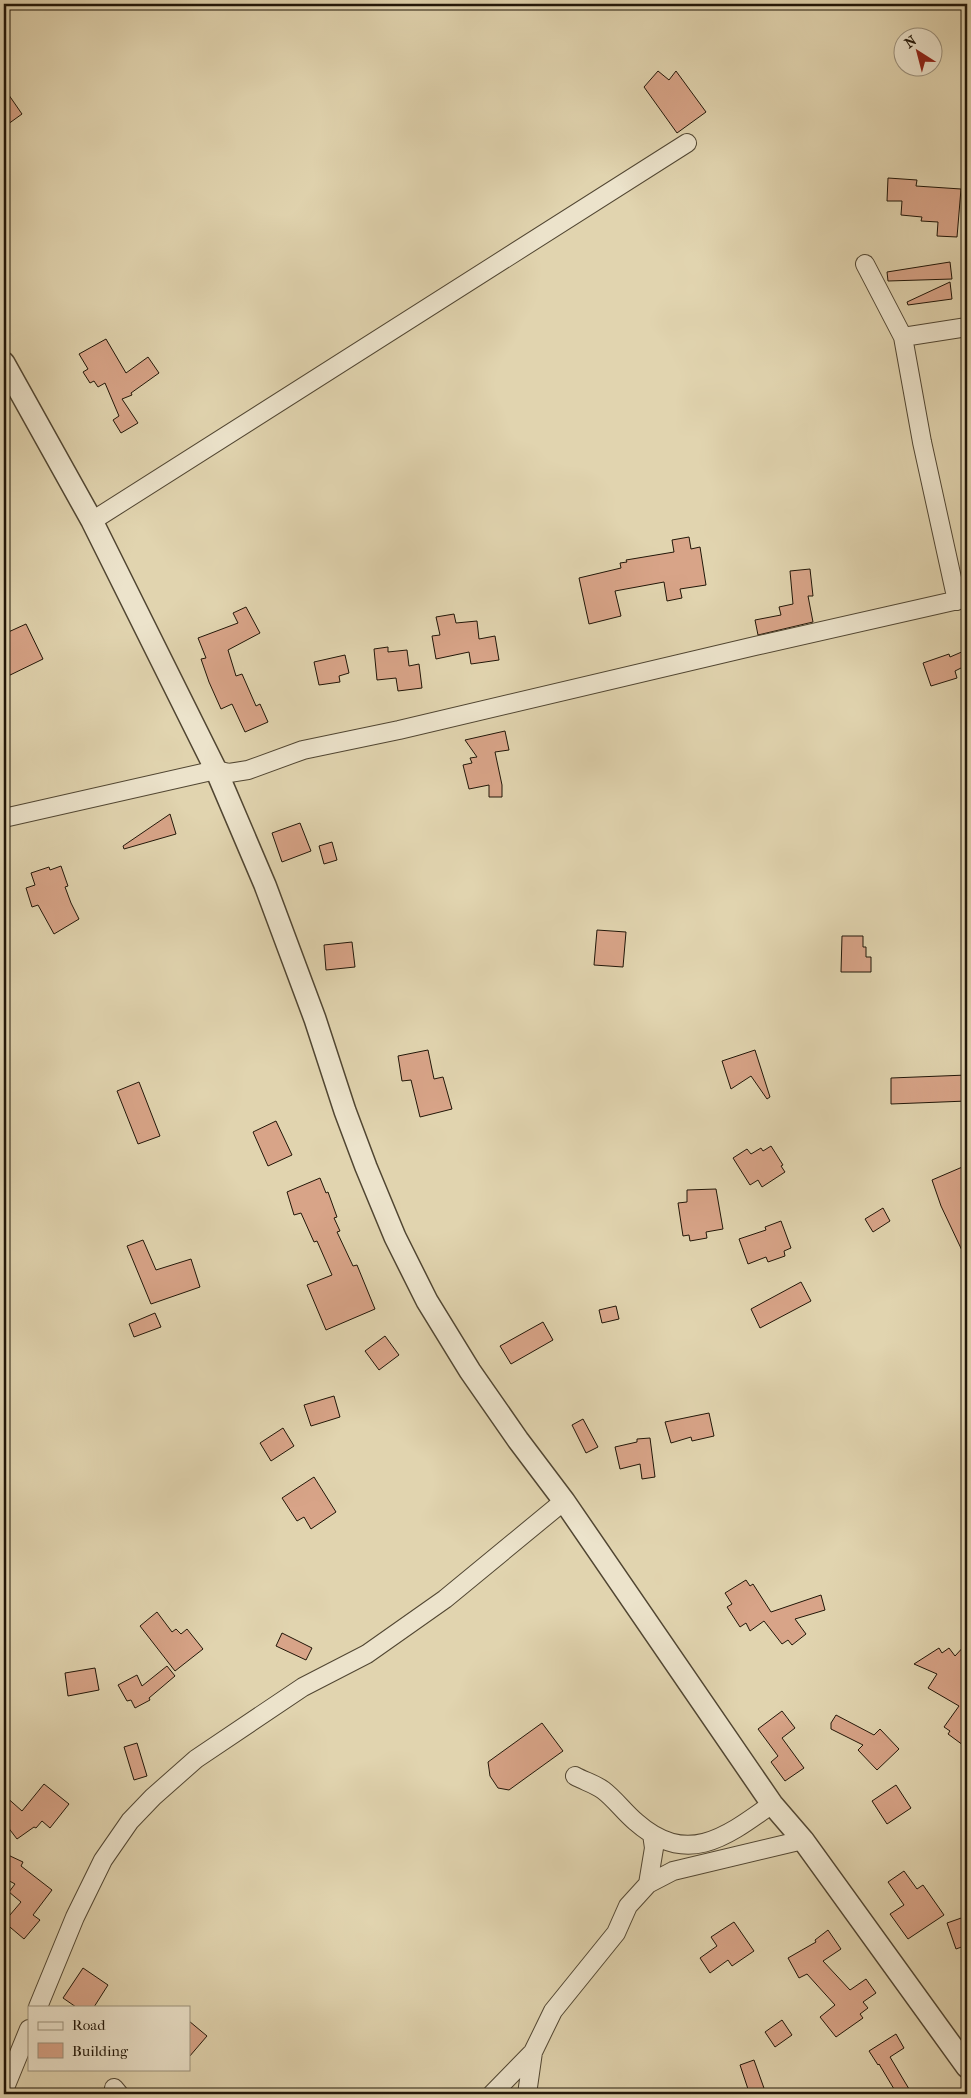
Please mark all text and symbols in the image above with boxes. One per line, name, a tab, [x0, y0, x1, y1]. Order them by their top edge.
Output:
north arrow	[894, 28, 944, 78]
text: N	[901, 32, 920, 52]
legend	[28, 2006, 190, 2070]
text: Road	[72, 2016, 106, 2034]
text: Building	[72, 2042, 129, 2060]

